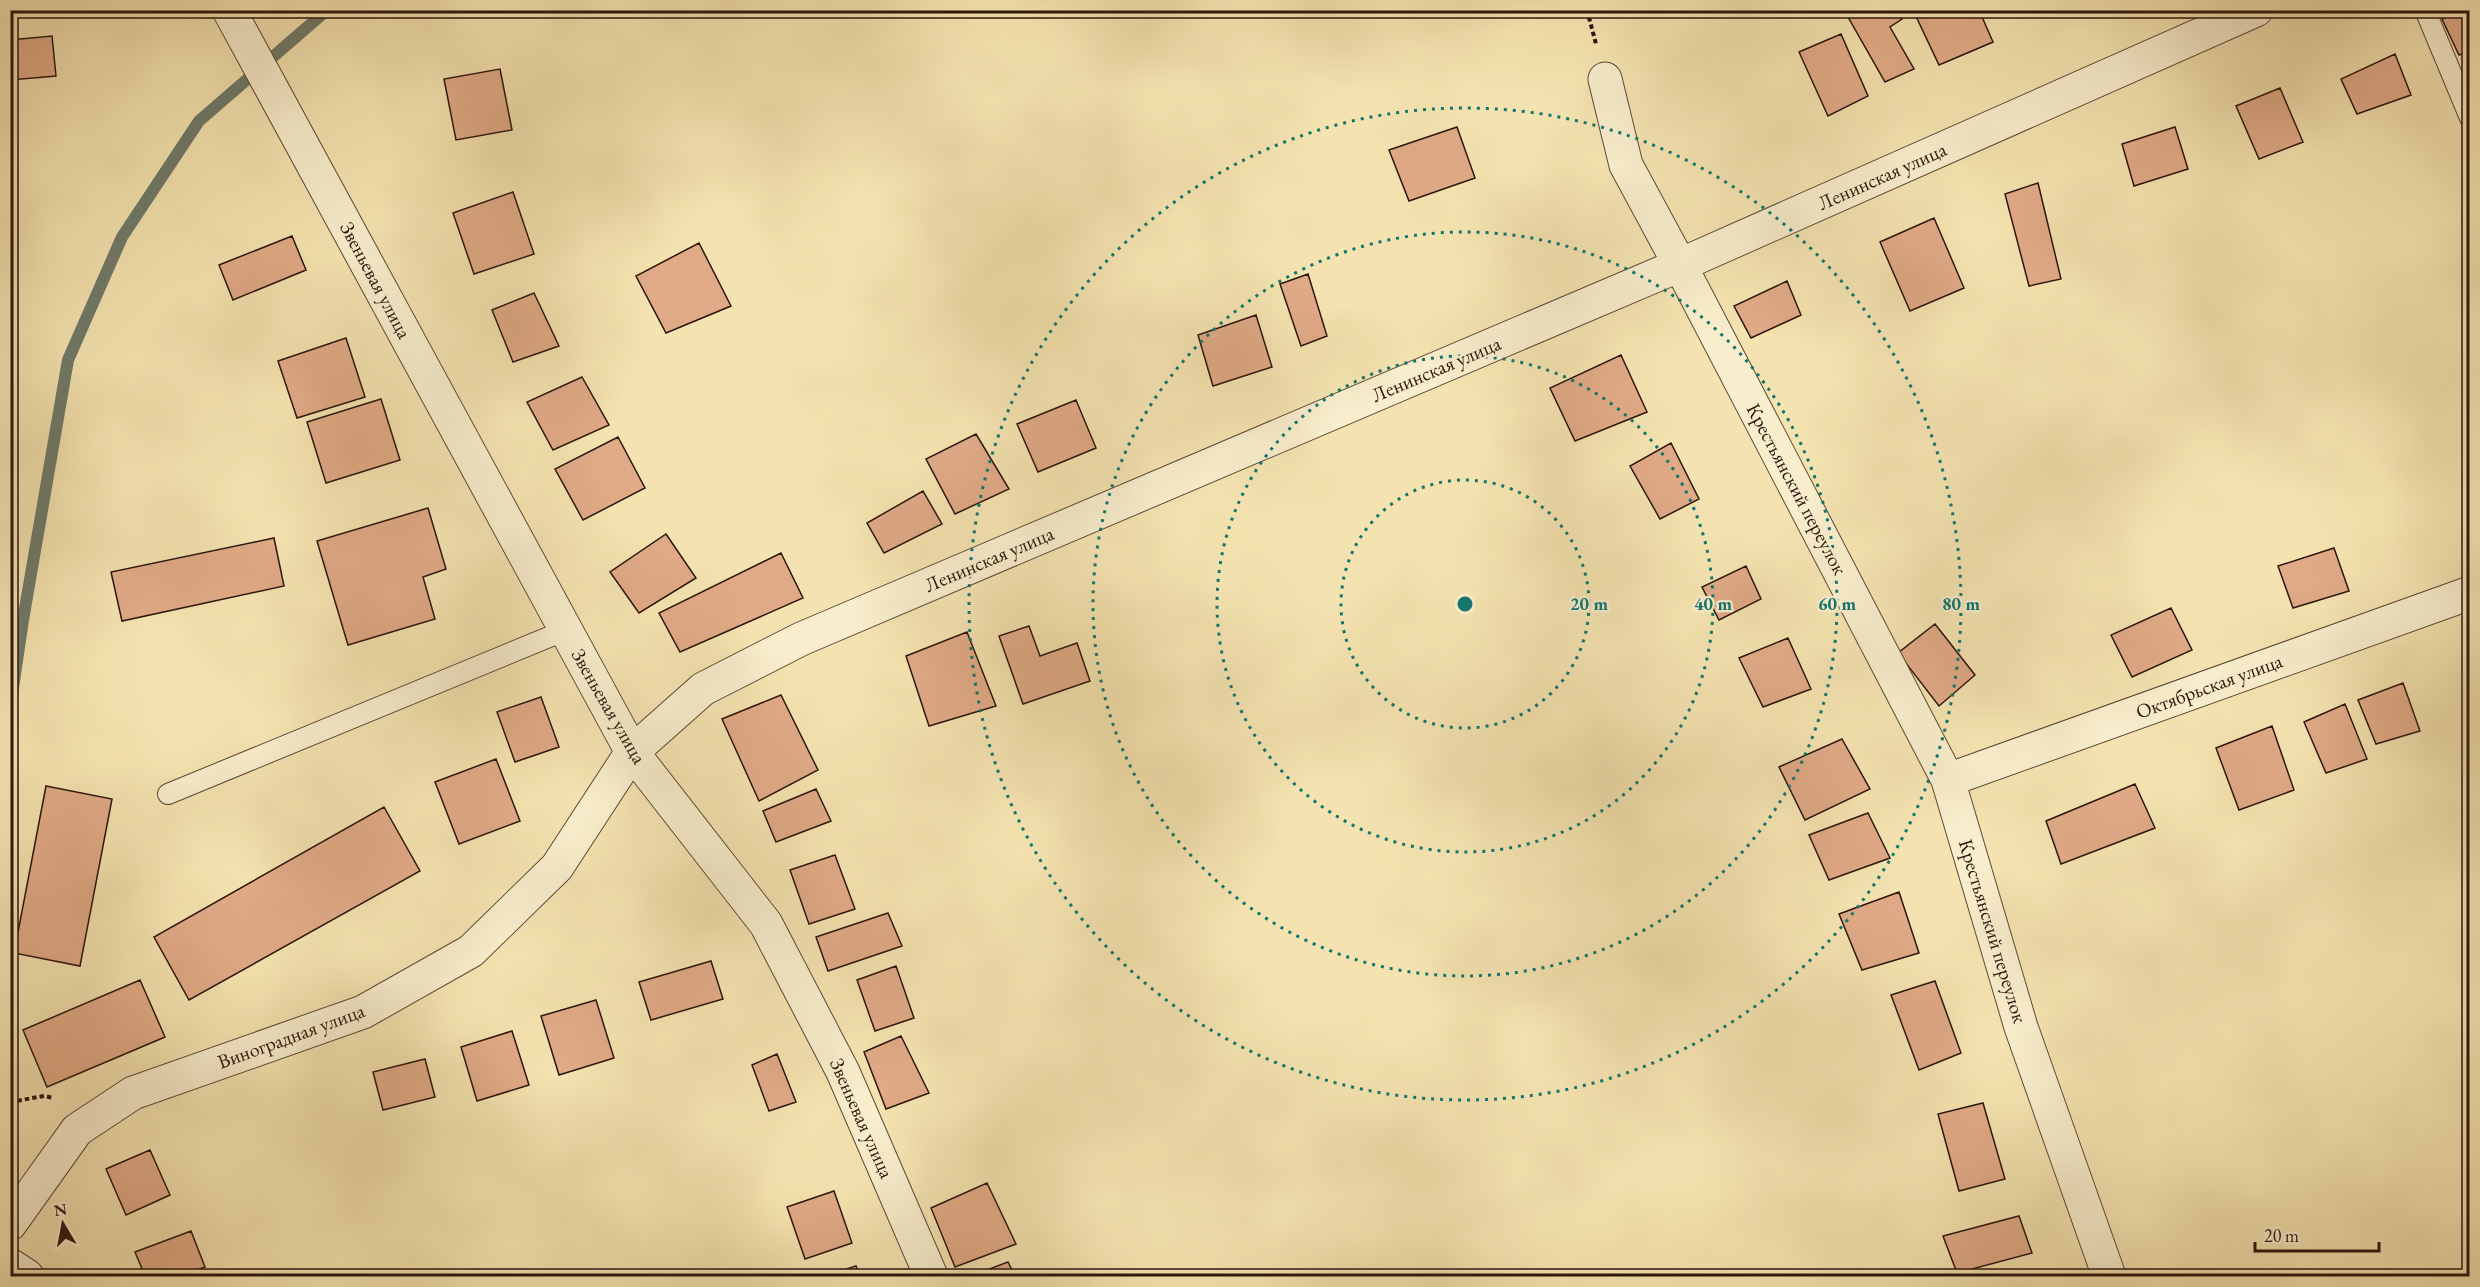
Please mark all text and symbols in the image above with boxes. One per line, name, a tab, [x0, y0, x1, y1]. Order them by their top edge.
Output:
street label: Ленинская улица	[1814, 136, 1950, 216]
street label: Звеньевая улица	[334, 217, 418, 343]
street label: Ленинская улица	[1367, 330, 1505, 408]
street label: Крестьянский переулок	[1741, 399, 1853, 580]
street label: Ленинская улица	[920, 520, 1058, 598]
text: 20 m	[1570, 592, 1608, 615]
text: 40 m	[1694, 592, 1732, 615]
text: 60 m	[1818, 592, 1856, 615]
text: 80 m	[1942, 592, 1980, 615]
centre of rings	[1455, 594, 1475, 614]
street label: Звеньевая улица	[566, 644, 652, 768]
street label: Октябрьская улица	[2132, 647, 2286, 725]
street label: Крестьянский переулок	[1953, 836, 2033, 1026]
street label: Виноградная улица	[214, 997, 368, 1075]
street label: Звеньевая улица	[824, 1054, 900, 1182]
north arrow	[33, 1194, 93, 1254]
text: N	[52, 1198, 69, 1221]
scale bar	[2255, 1215, 2380, 1253]
text: 20 m	[2264, 1224, 2299, 1247]

